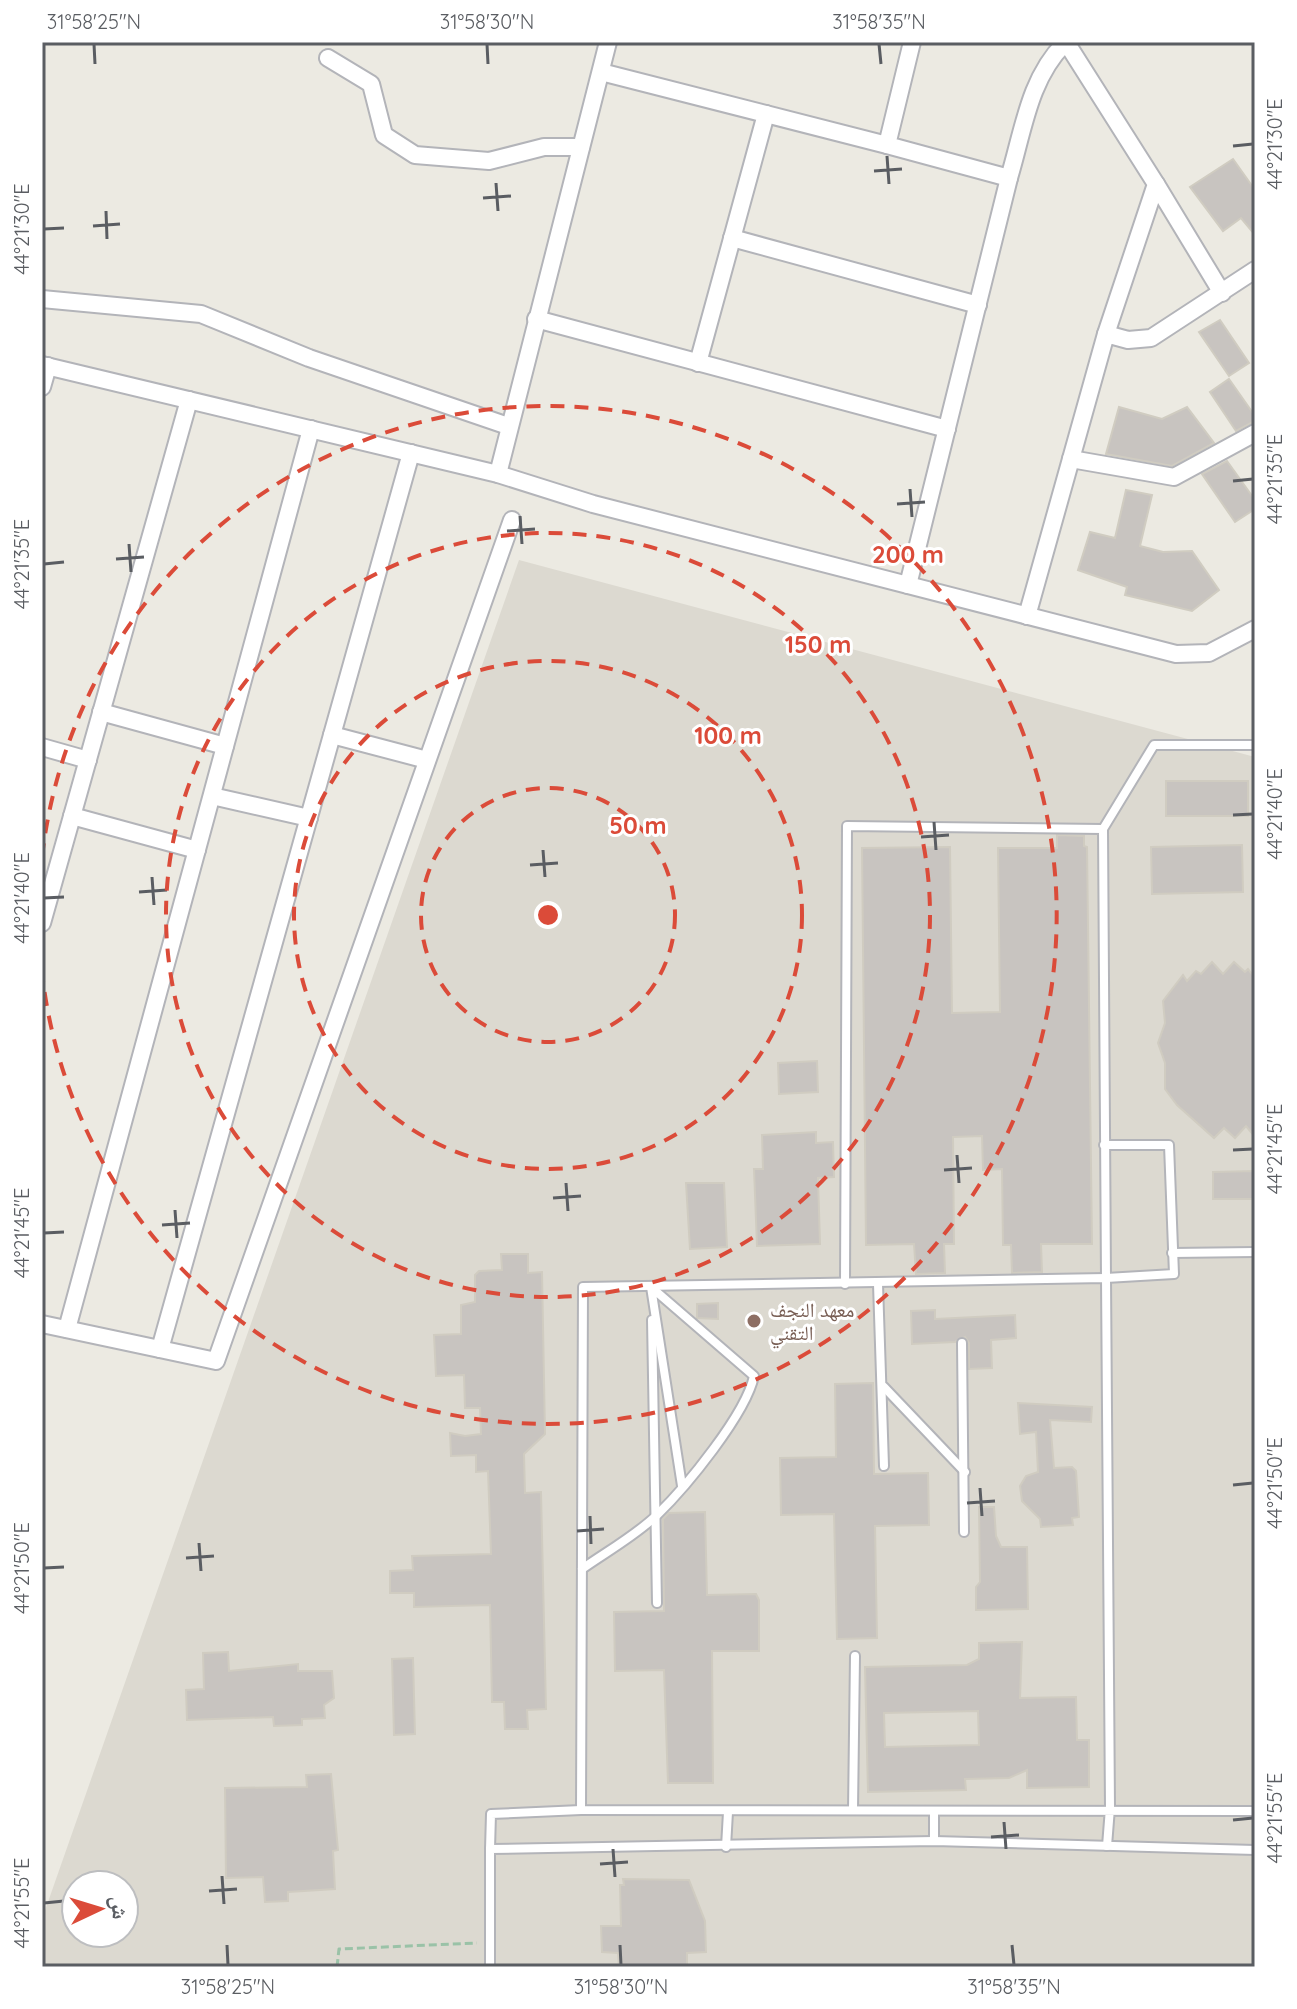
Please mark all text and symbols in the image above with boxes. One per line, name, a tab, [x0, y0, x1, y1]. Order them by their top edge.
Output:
text: 31°58'25"N	[47, 9, 141, 34]
text: 31°58'30"N	[440, 9, 534, 34]
text: 31°58'35"N	[832, 9, 926, 34]
text: 44°21'30"E	[1262, 98, 1287, 190]
text: 44°21'30"E	[9, 183, 34, 275]
text: 44°21'35"E	[1262, 434, 1287, 524]
text: 44°21'35"E	[9, 519, 34, 609]
text: 200 m	[872, 539, 944, 569]
text: 150 m	[785, 629, 851, 659]
text: 100 m	[694, 720, 762, 750]
text: 44°21'40"E	[1262, 768, 1287, 860]
text: 50 m	[609, 810, 667, 840]
text: 44°21'40"E	[9, 852, 34, 944]
centre of rings	[534, 901, 562, 929]
text: 44°21'45"E	[1262, 1104, 1287, 1194]
text: 44°21'45"E	[9, 1188, 34, 1278]
place label: معهد النجف التقني	[770, 1297, 854, 1349]
marker: معهد النجف التقني	[745, 1312, 763, 1330]
text: 44°21'50"E	[1262, 1437, 1287, 1529]
text: 44°21'50"E	[9, 1522, 34, 1614]
text: 44°21'55"E	[1262, 1773, 1287, 1863]
text: 44°21'55"E	[9, 1858, 34, 1948]
north arrow	[60, 1869, 140, 1949]
text: ش	[105, 1895, 135, 1920]
text: 31°58'25"N	[181, 1974, 275, 1999]
text: 31°58'30"N	[574, 1974, 668, 1999]
text: 31°58'35"N	[967, 1974, 1061, 1999]

